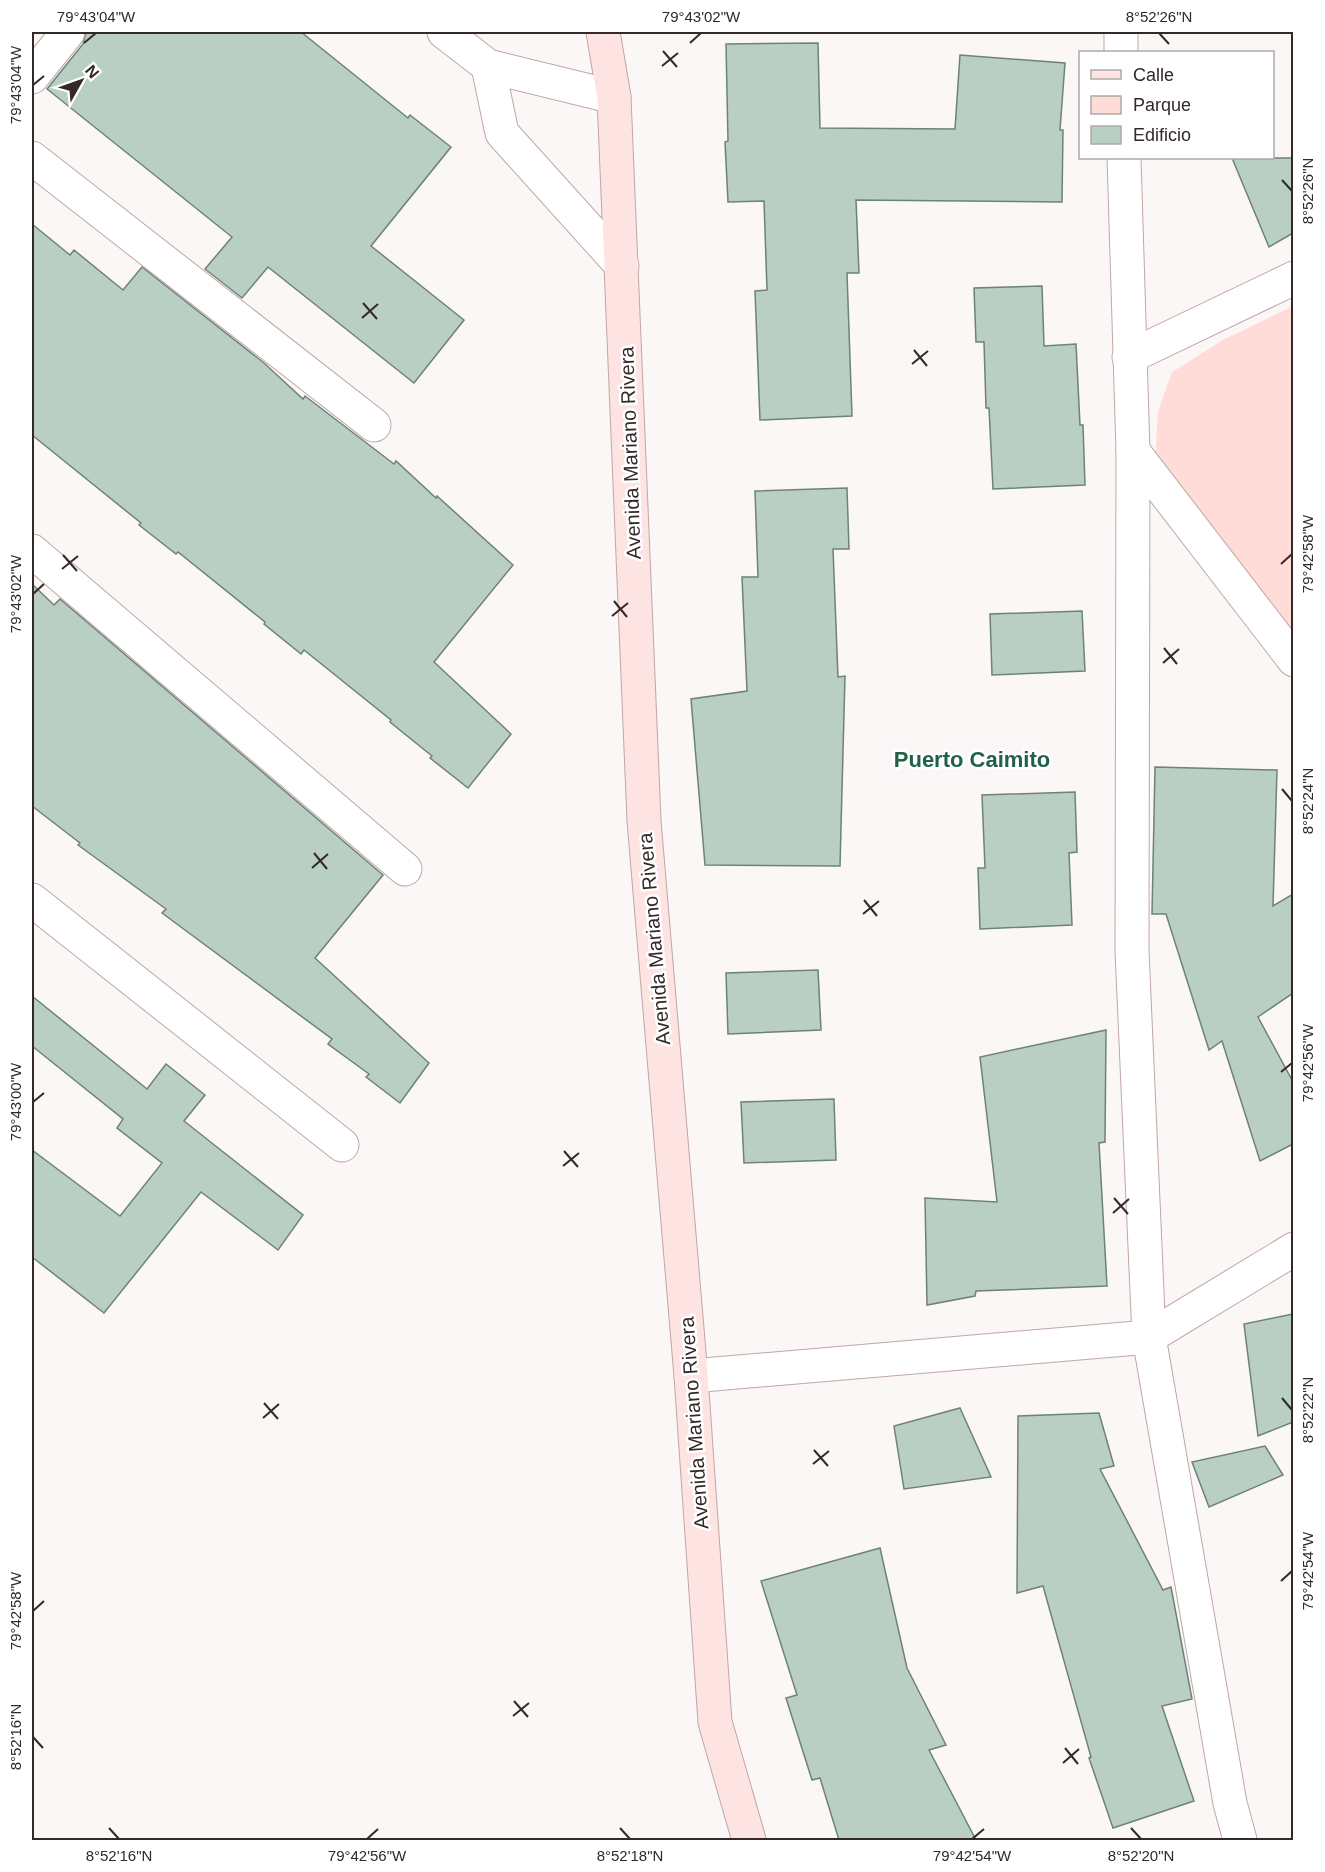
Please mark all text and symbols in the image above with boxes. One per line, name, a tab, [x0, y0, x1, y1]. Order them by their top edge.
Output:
text: 79°43'04"W	[57, 8, 136, 25]
text: 79°43'02"W	[662, 8, 741, 25]
text: 8°52'26"N	[1126, 8, 1192, 25]
text: 79°43'04"W	[7, 45, 24, 124]
north arrow	[51, 51, 111, 111]
legend	[1079, 51, 1274, 159]
text: N	[82, 62, 102, 82]
text: Calle	[1133, 65, 1174, 85]
text: Parque	[1133, 95, 1191, 115]
text: Edificio	[1133, 125, 1191, 145]
text: 8°52'26"N	[1299, 158, 1316, 224]
street label: Avenida Mariano Rivera	[615, 345, 645, 560]
text: 79°42'58"W	[1299, 514, 1316, 593]
text: 79°43'02"W	[7, 554, 24, 633]
district label: Puerto Caimito	[894, 747, 1050, 772]
text: 8°52'24"N	[1299, 768, 1316, 834]
street label: Avenida Mariano Rivera	[634, 831, 674, 1046]
text: 79°42'56"W	[1299, 1023, 1316, 1102]
text: 79°43'00"W	[7, 1062, 24, 1141]
street label: Avenida Mariano Rivera	[676, 1315, 712, 1530]
text: 8°52'22"N	[1299, 1377, 1316, 1443]
text: 79°42'54"W	[1299, 1531, 1316, 1610]
text: 79°42'58"W	[7, 1571, 24, 1650]
text: 8°52'16"N	[7, 1704, 24, 1770]
text: 8°52'16"N	[86, 1847, 152, 1864]
text: 79°42'56"W	[328, 1847, 407, 1864]
text: 8°52'18"N	[597, 1847, 663, 1864]
text: 79°42'54"W	[933, 1847, 1012, 1864]
text: 8°52'20"N	[1108, 1847, 1174, 1864]

